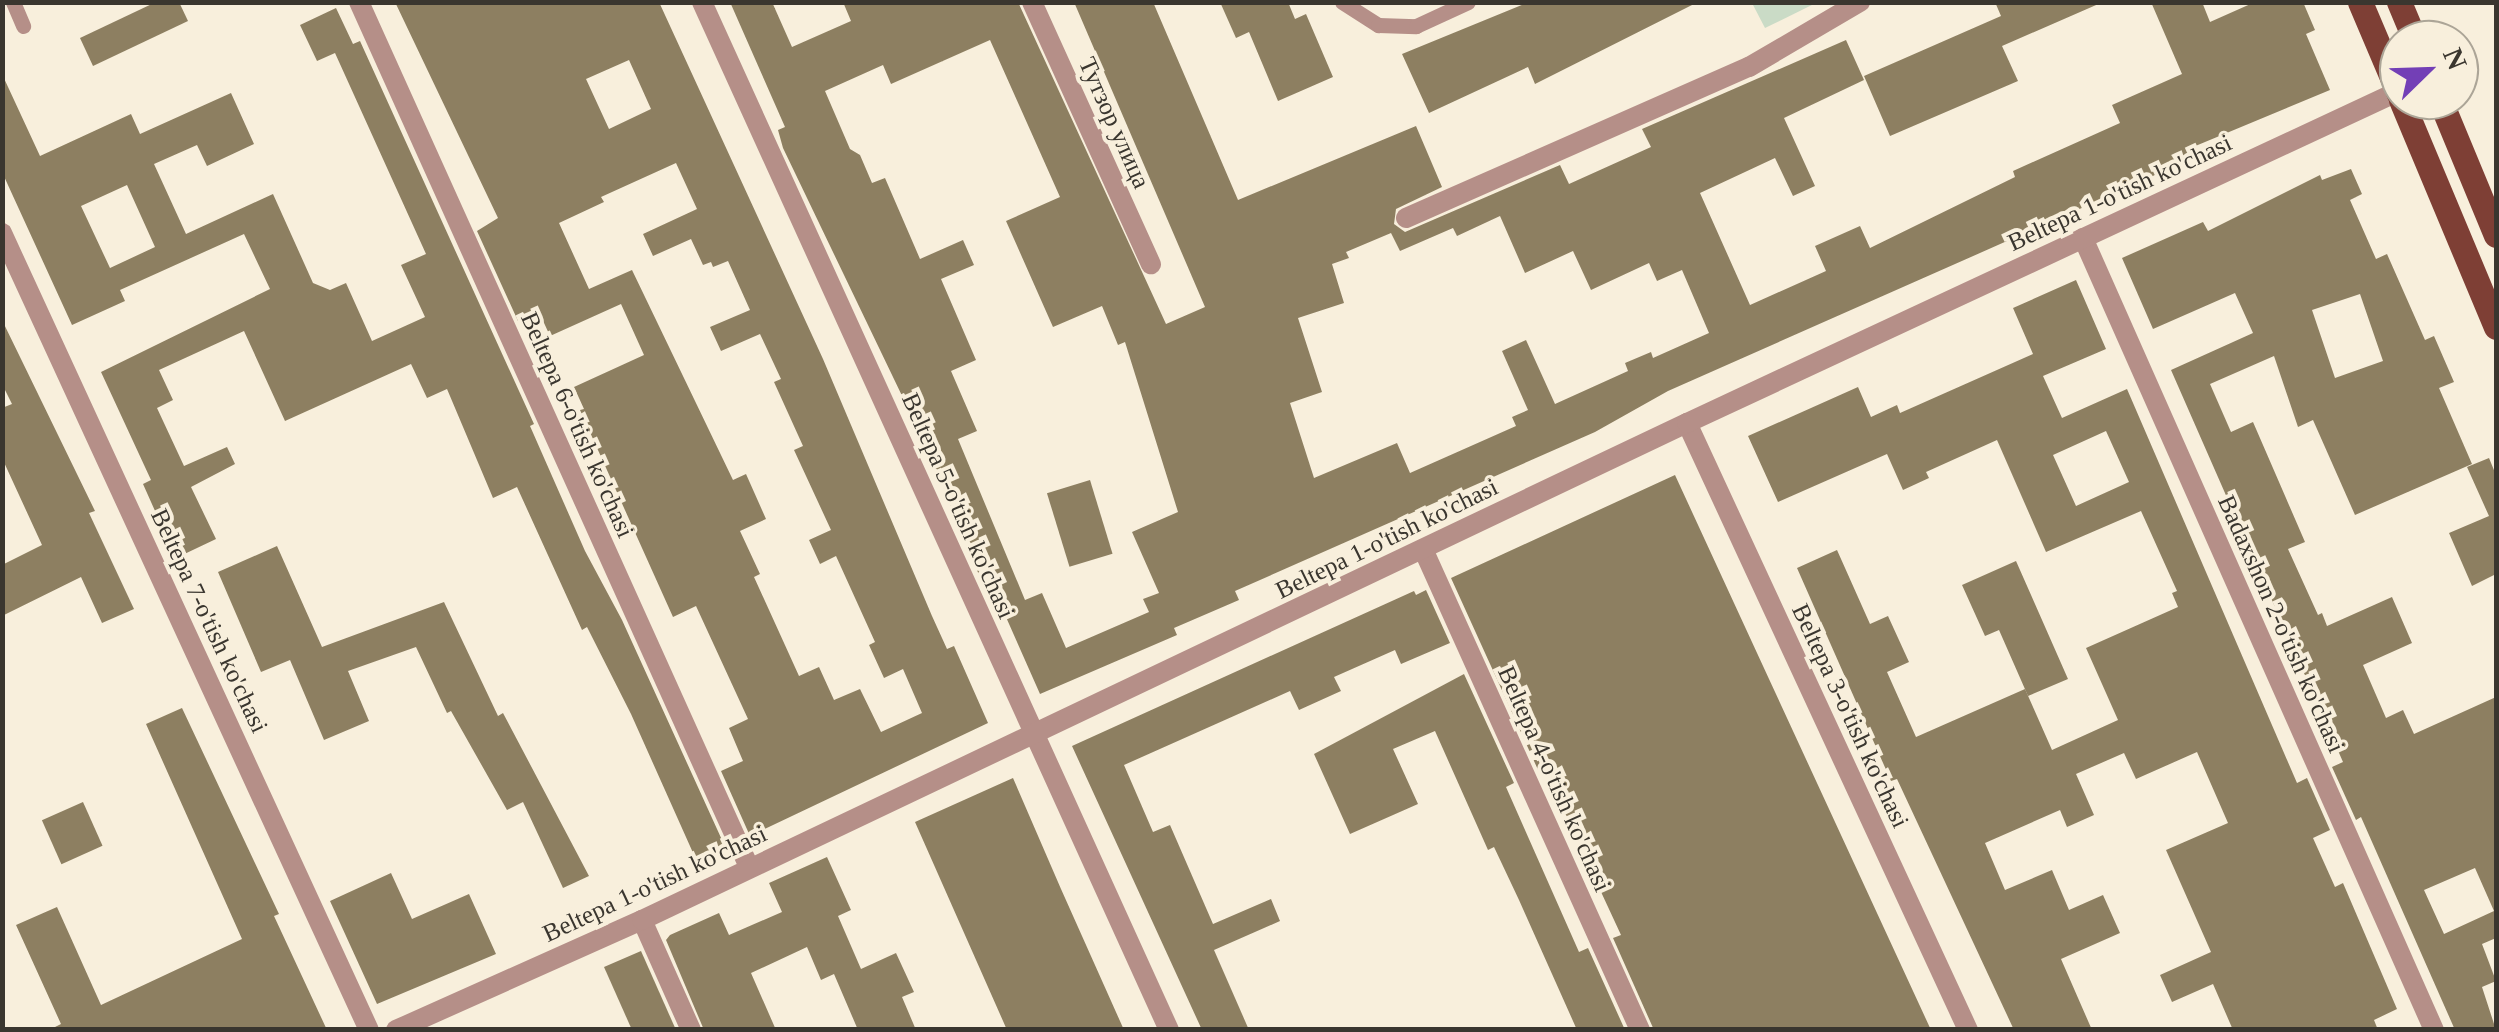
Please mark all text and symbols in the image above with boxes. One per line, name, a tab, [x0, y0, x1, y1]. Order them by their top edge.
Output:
north arrow	[2379, 20, 2479, 120]
text: N	[2437, 43, 2473, 74]
street label: Тутзор улица	[1072, 53, 1156, 193]
street label: Beltepa 1-o'tish ko'chasi	[2003, 128, 2237, 258]
street label: Beltepa 6-o'tish ko'chasi	[514, 308, 640, 542]
street label: Beltepa 5-o'tish ko'chasi	[895, 389, 1021, 623]
street label: Beltepa 1-o'tish ko'chasi	[1271, 472, 1503, 606]
street label: Badaxshon 2-o'tish ko'chasi	[2211, 491, 2351, 757]
street label: Beltepa 7-o'tish ko'chasi	[144, 504, 274, 738]
street label: Beltepa 3-o'tish ko'chasi	[1785, 599, 1915, 833]
street label: Beltepa 4-o'tish ko'chasi	[1491, 662, 1617, 896]
street label: Beltepa 1-o'tish ko'chasi	[538, 819, 772, 949]

